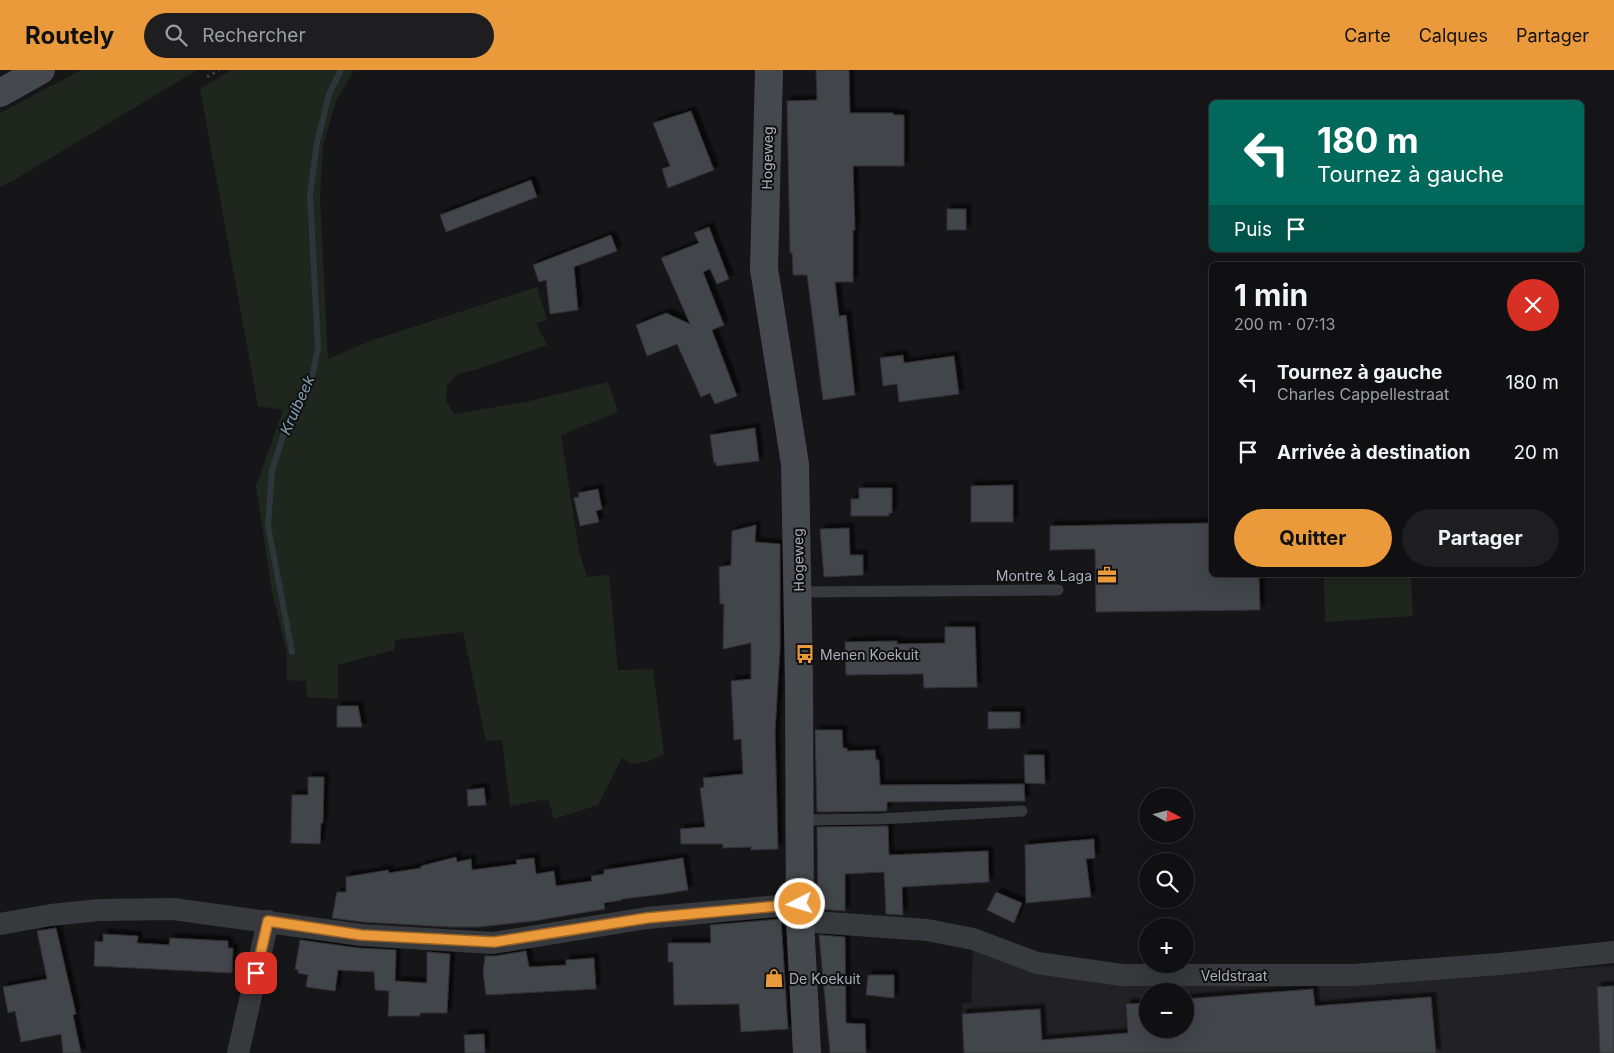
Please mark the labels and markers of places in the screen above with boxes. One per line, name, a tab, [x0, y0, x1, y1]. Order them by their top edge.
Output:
office icon: Montre & Laga	[1096, 564, 1118, 586]
place label: Montre & Laga	[996, 567, 1092, 584]
bus stop icon: Menen Koekuit	[794, 643, 816, 665]
place label: Menen Koekuit	[820, 646, 919, 663]
pin	[235, 952, 277, 994]
shop icon: De Koekuit	[763, 967, 785, 989]
place label: De Koekuit	[789, 970, 861, 987]

